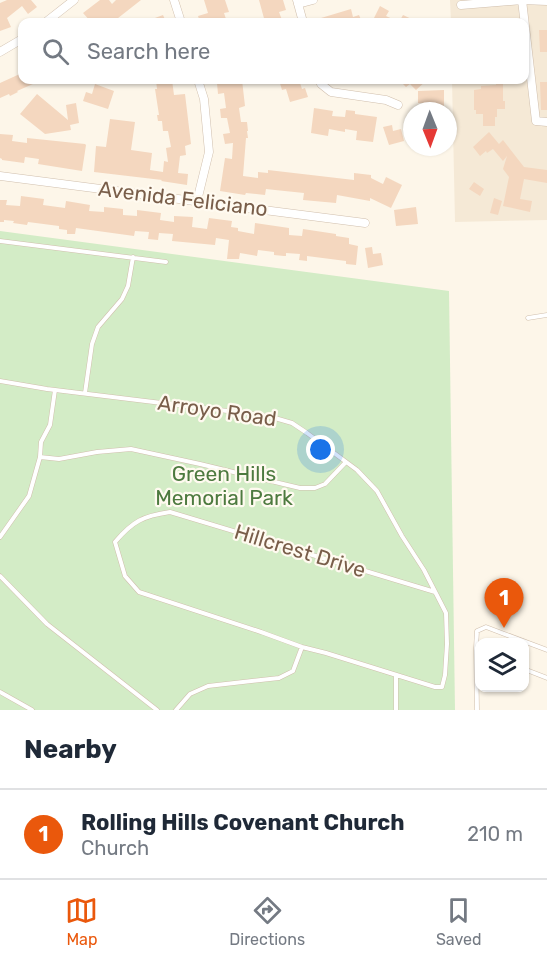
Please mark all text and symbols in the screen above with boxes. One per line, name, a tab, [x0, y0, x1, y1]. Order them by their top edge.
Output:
search box	[18, 18, 529, 84]
icon: search	[39, 35, 72, 68]
text: Search here	[87, 38, 210, 65]
north arrow	[403, 102, 457, 156]
street label: Avenida Feliciano	[97, 176, 269, 221]
street label: Arroyo Road	[156, 390, 278, 431]
your location	[306, 435, 335, 464]
park label: Green Hills Memorial Park	[155, 461, 293, 510]
street label: Hillcrest Drive	[231, 519, 369, 582]
pin: 1	[484, 578, 524, 628]
map controls	[475, 638, 529, 692]
button: layers	[475, 638, 529, 692]
text: Nearby	[24, 734, 117, 765]
text: Rolling Hills Covenant Church	[81, 809, 405, 836]
text: 1	[39, 822, 48, 846]
text: 210 m	[467, 822, 523, 846]
text: Church	[81, 836, 149, 860]
tab: Map	[65, 894, 98, 949]
tab: Directions	[229, 894, 305, 949]
tab: Saved	[436, 894, 482, 949]

